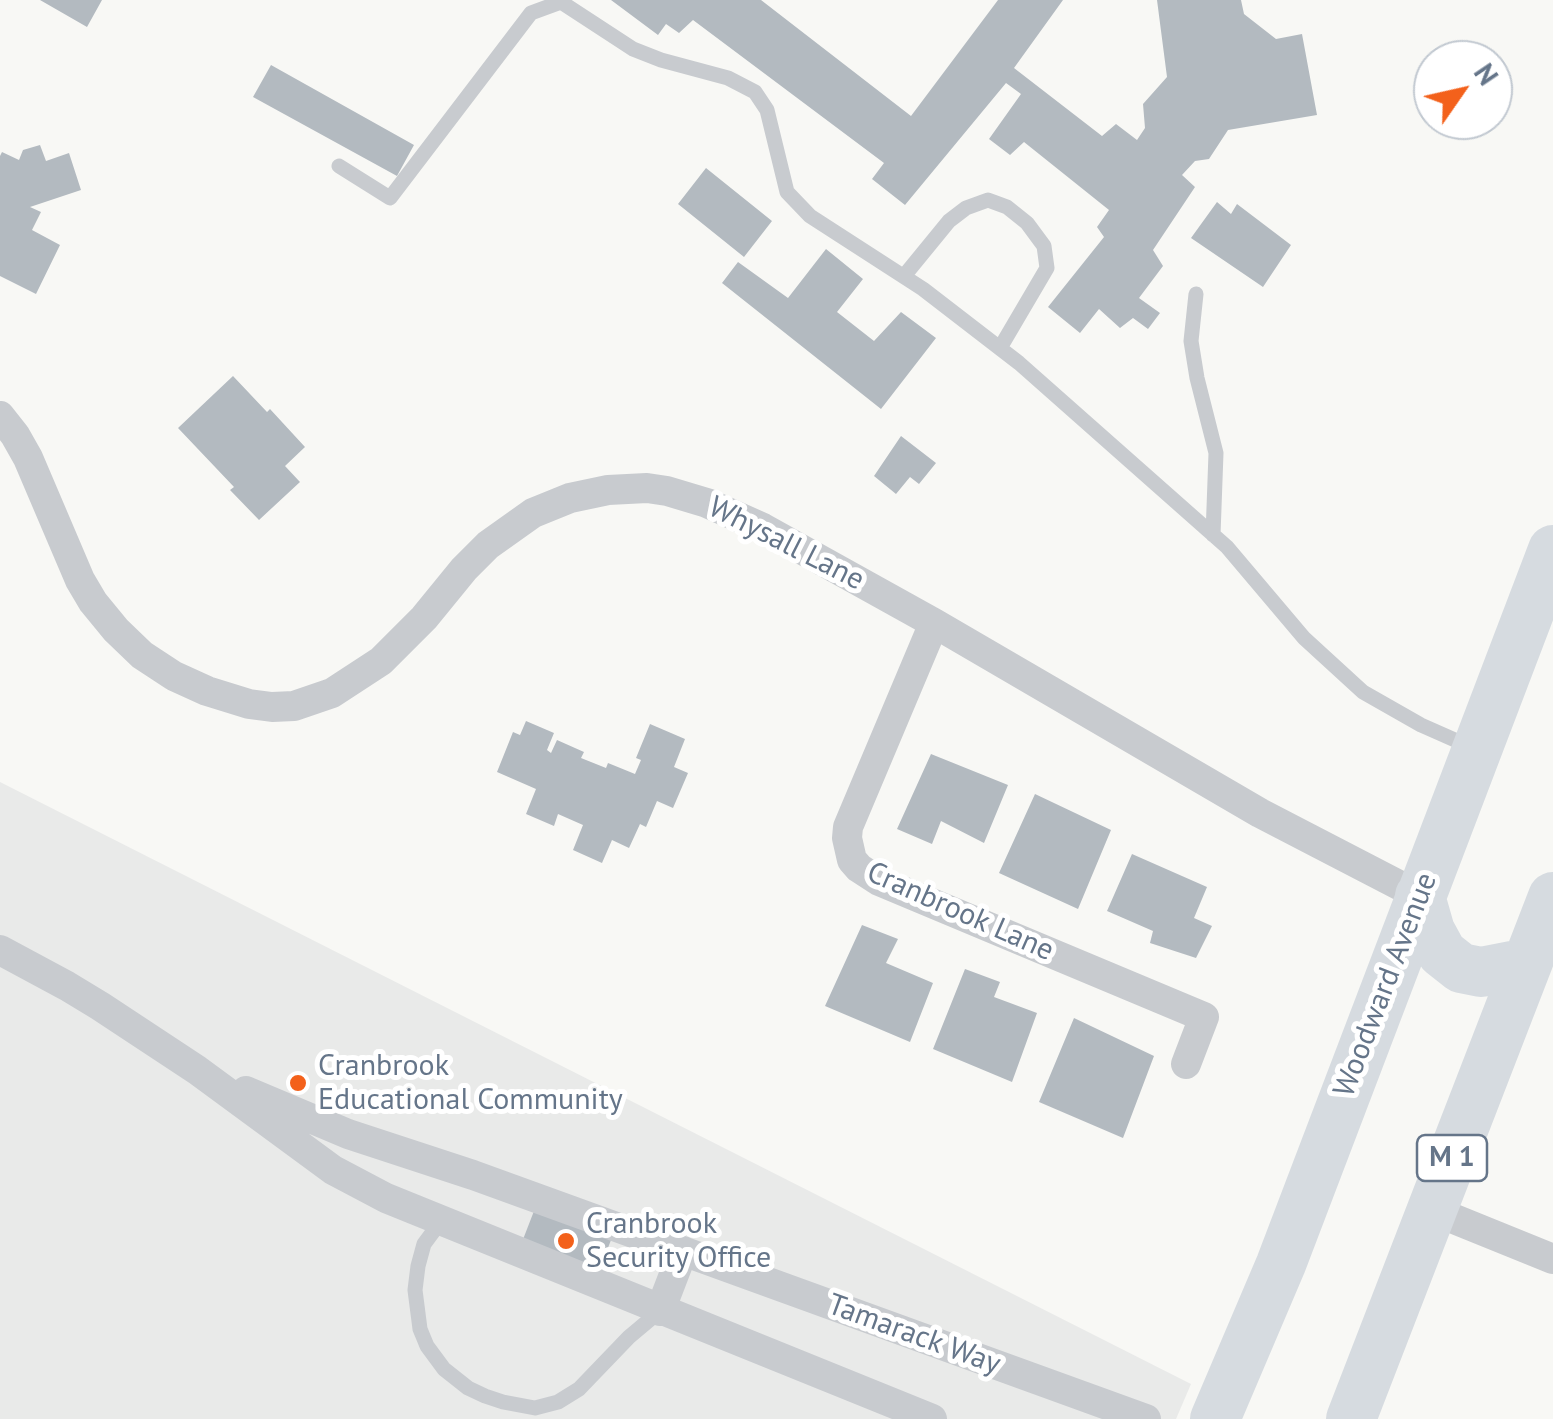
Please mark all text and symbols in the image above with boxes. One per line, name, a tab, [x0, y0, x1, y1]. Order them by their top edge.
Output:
north arrow	[1413, 40, 1513, 140]
text: N	[1466, 56, 1507, 92]
street label: Whysall Lane	[702, 489, 870, 599]
street label: Cranbrook Lane	[861, 855, 1059, 969]
street label: Woodward Avenue	[1327, 868, 1445, 1102]
place label: Cranbrook Educational Community	[318, 1048, 623, 1118]
marker: Cranbrook Educational Community	[287, 1072, 309, 1094]
road number: M 1	[1417, 1135, 1487, 1181]
place label: Cranbrook Security Office	[586, 1206, 771, 1276]
marker: Cranbrook Security Office	[555, 1230, 577, 1252]
street label: Tamarack Way	[823, 1287, 1005, 1383]

